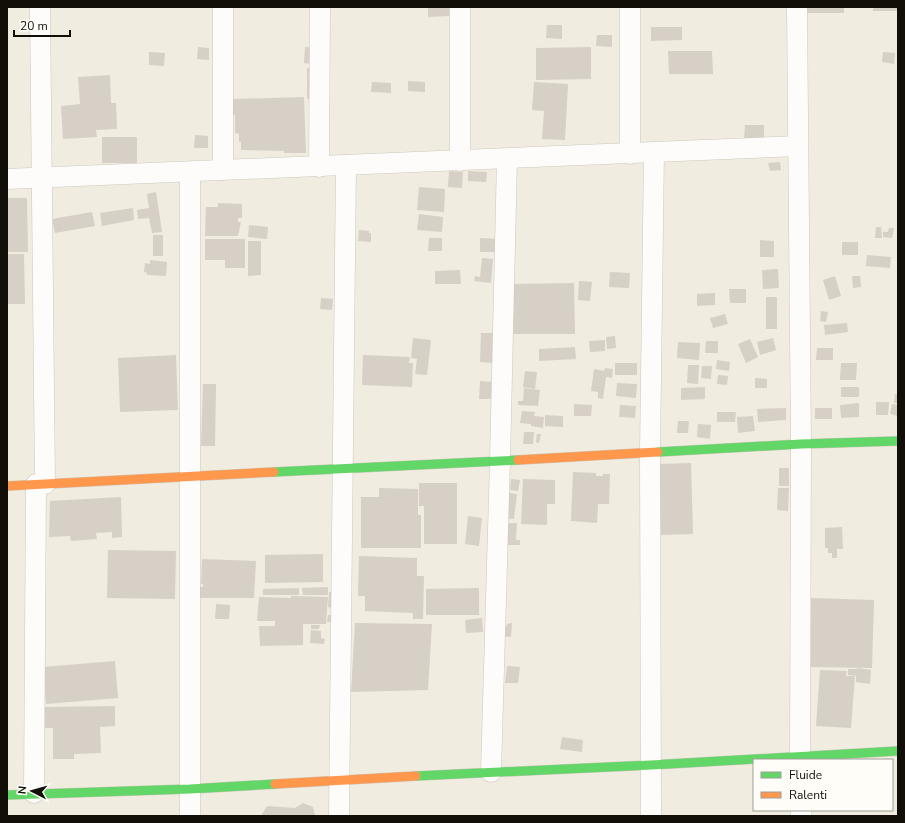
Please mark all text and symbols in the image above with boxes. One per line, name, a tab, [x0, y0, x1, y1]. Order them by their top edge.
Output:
scale bar	[14, 12, 70, 38]
text: 20 m	[20, 18, 48, 34]
legend	[753, 759, 893, 811]
text: Fluide	[789, 767, 822, 783]
north arrow	[12, 771, 52, 811]
text: N	[15, 785, 30, 795]
text: Ralenti	[789, 787, 827, 803]

